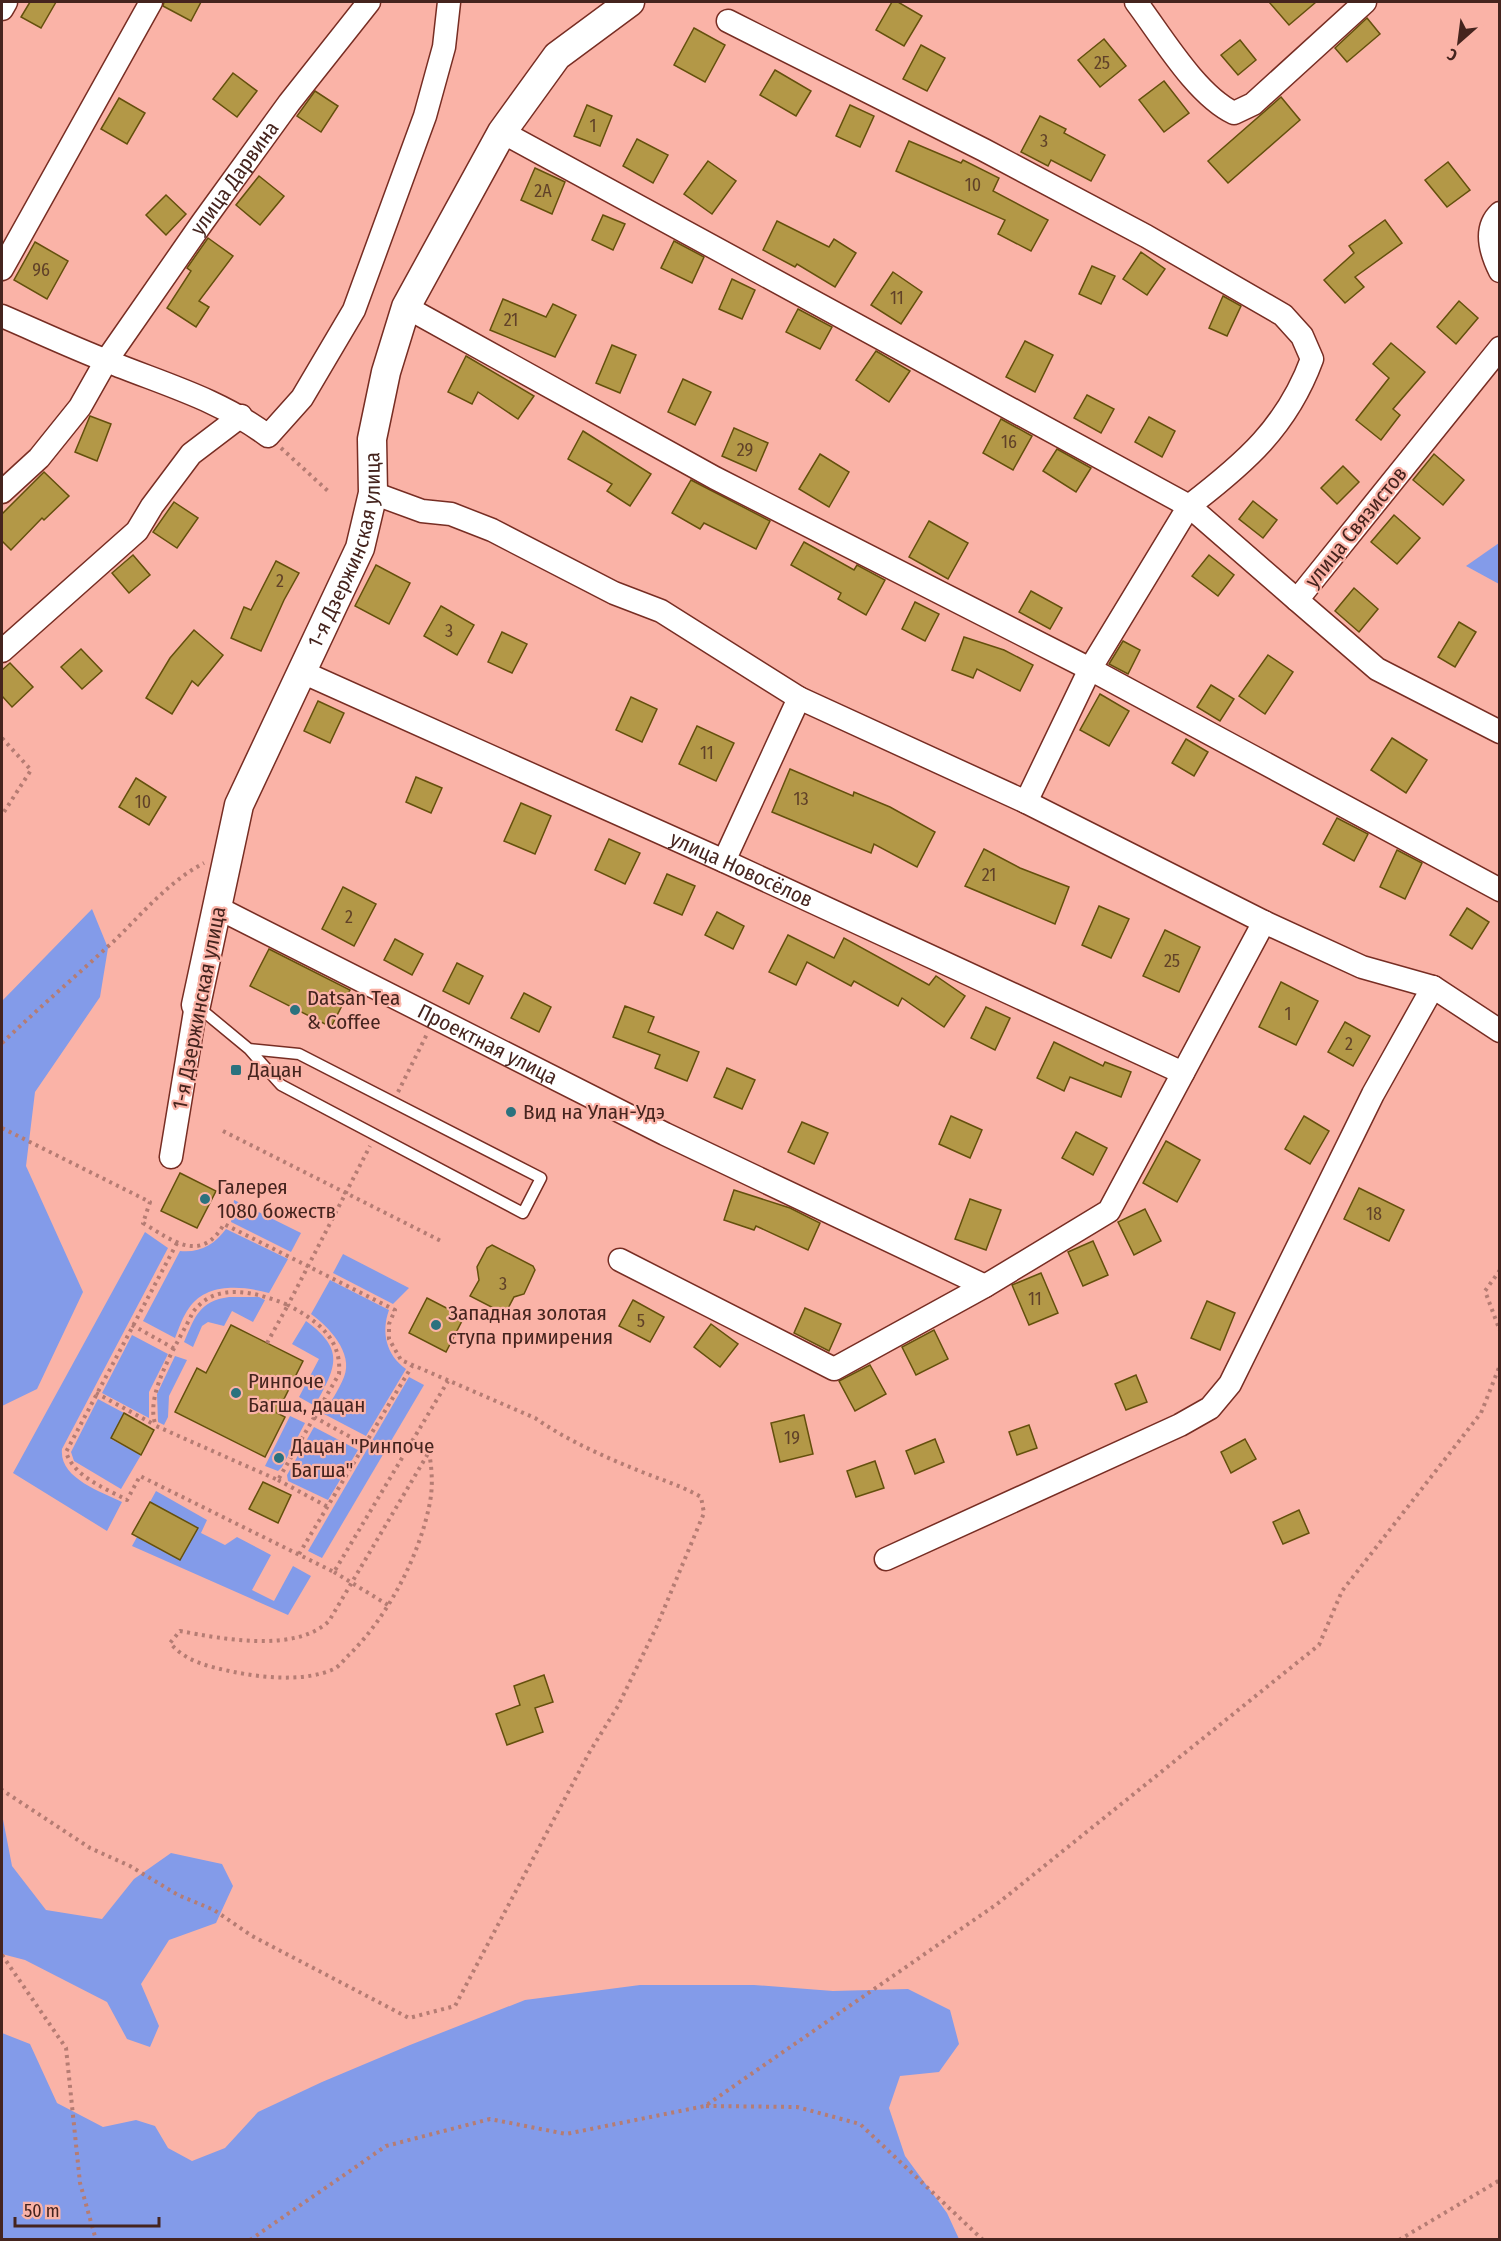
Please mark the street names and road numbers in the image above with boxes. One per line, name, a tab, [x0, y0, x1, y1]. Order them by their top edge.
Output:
street label: улица Дарвина	[185, 116, 284, 240]
street label: 1-я Дзержинская улица	[302, 452, 386, 652]
street label: улица Связистов	[1299, 461, 1413, 593]
street label: улица Новосёлов	[666, 826, 817, 913]
street label: 1-я Дзержинская улица	[167, 904, 231, 1112]
street label: Проектная улица	[413, 998, 562, 1090]

